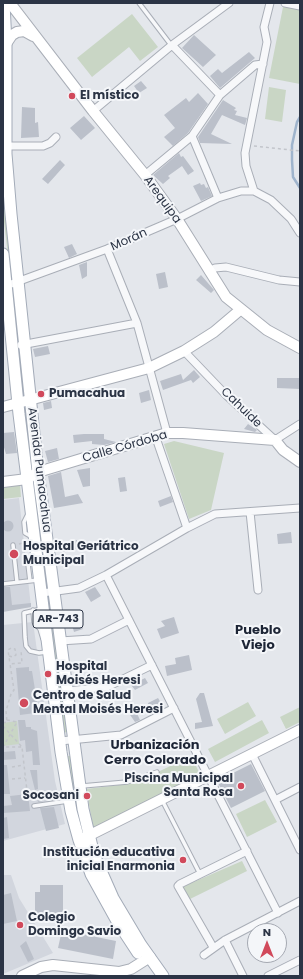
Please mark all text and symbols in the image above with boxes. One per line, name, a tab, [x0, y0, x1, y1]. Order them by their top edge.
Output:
place label: El místico	[80, 89, 139, 103]
marker: El místico	[67, 91, 77, 101]
street label: Arequipa	[140, 174, 184, 226]
street label: Morán	[109, 226, 149, 254]
street label: Cahuide	[218, 385, 264, 431]
place label: Pumacahua	[49, 387, 125, 401]
marker: Pumacahua	[36, 389, 46, 399]
street label: Avenida Pumacahua	[24, 406, 54, 534]
street label: Calle Córdoba	[81, 428, 169, 466]
place label: Hospital Geriátrico Municipal	[23, 540, 139, 568]
marker: Hospital Geriátrico Municipal	[8, 548, 20, 560]
road number: AR-743	[33, 610, 83, 628]
district label: Pueblo Viejo	[235, 623, 281, 654]
place label: Hospital Moisés Heresi	[56, 660, 140, 688]
marker: Hospital Moisés Heresi	[43, 669, 53, 679]
place label: Centro de Salud Mental Moisés Heresi	[33, 689, 163, 717]
marker: Centro de Salud Mental Moisés Heresi	[18, 697, 30, 709]
district label: Urbanización Cerro Colorado	[104, 738, 206, 769]
place label: Piscina Municipal Santa Rosa	[124, 772, 233, 800]
marker: Piscina Municipal Santa Rosa	[236, 781, 246, 791]
place label: Socosani	[23, 789, 79, 803]
marker: Socosani	[82, 791, 92, 801]
place label: Institución educativa inicial Enarmonia	[43, 846, 175, 874]
marker: Institución educativa inicial Enarmonia	[178, 855, 188, 865]
place label: Colegio Domingo Savio	[28, 911, 121, 939]
marker: Colegio Domingo Savio	[15, 920, 25, 930]
north arrow	[247, 923, 287, 963]
text: N	[263, 924, 271, 940]

